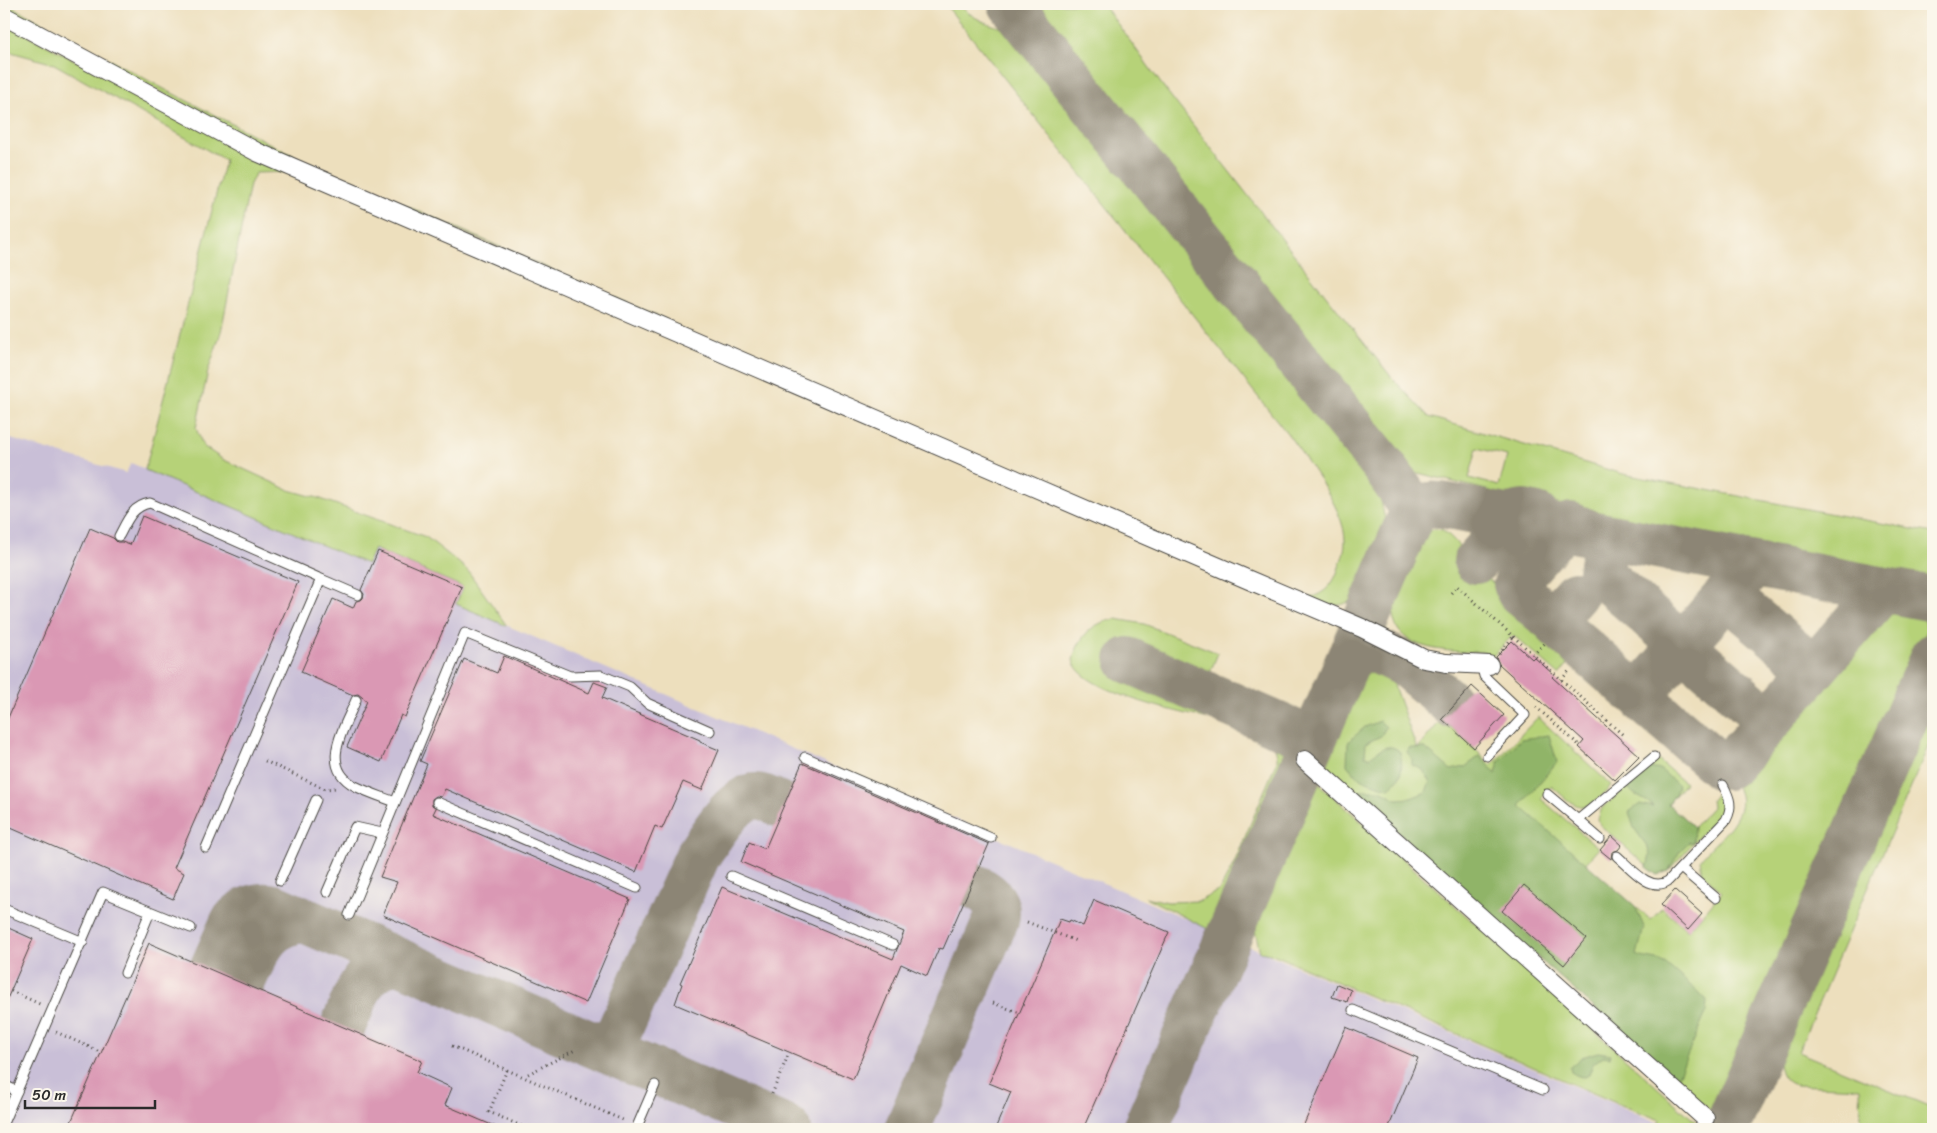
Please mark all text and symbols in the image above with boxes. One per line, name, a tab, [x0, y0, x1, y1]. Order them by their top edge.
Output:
scale bar	[25, 1078, 155, 1110]
text: 50 m	[32, 1082, 67, 1108]

